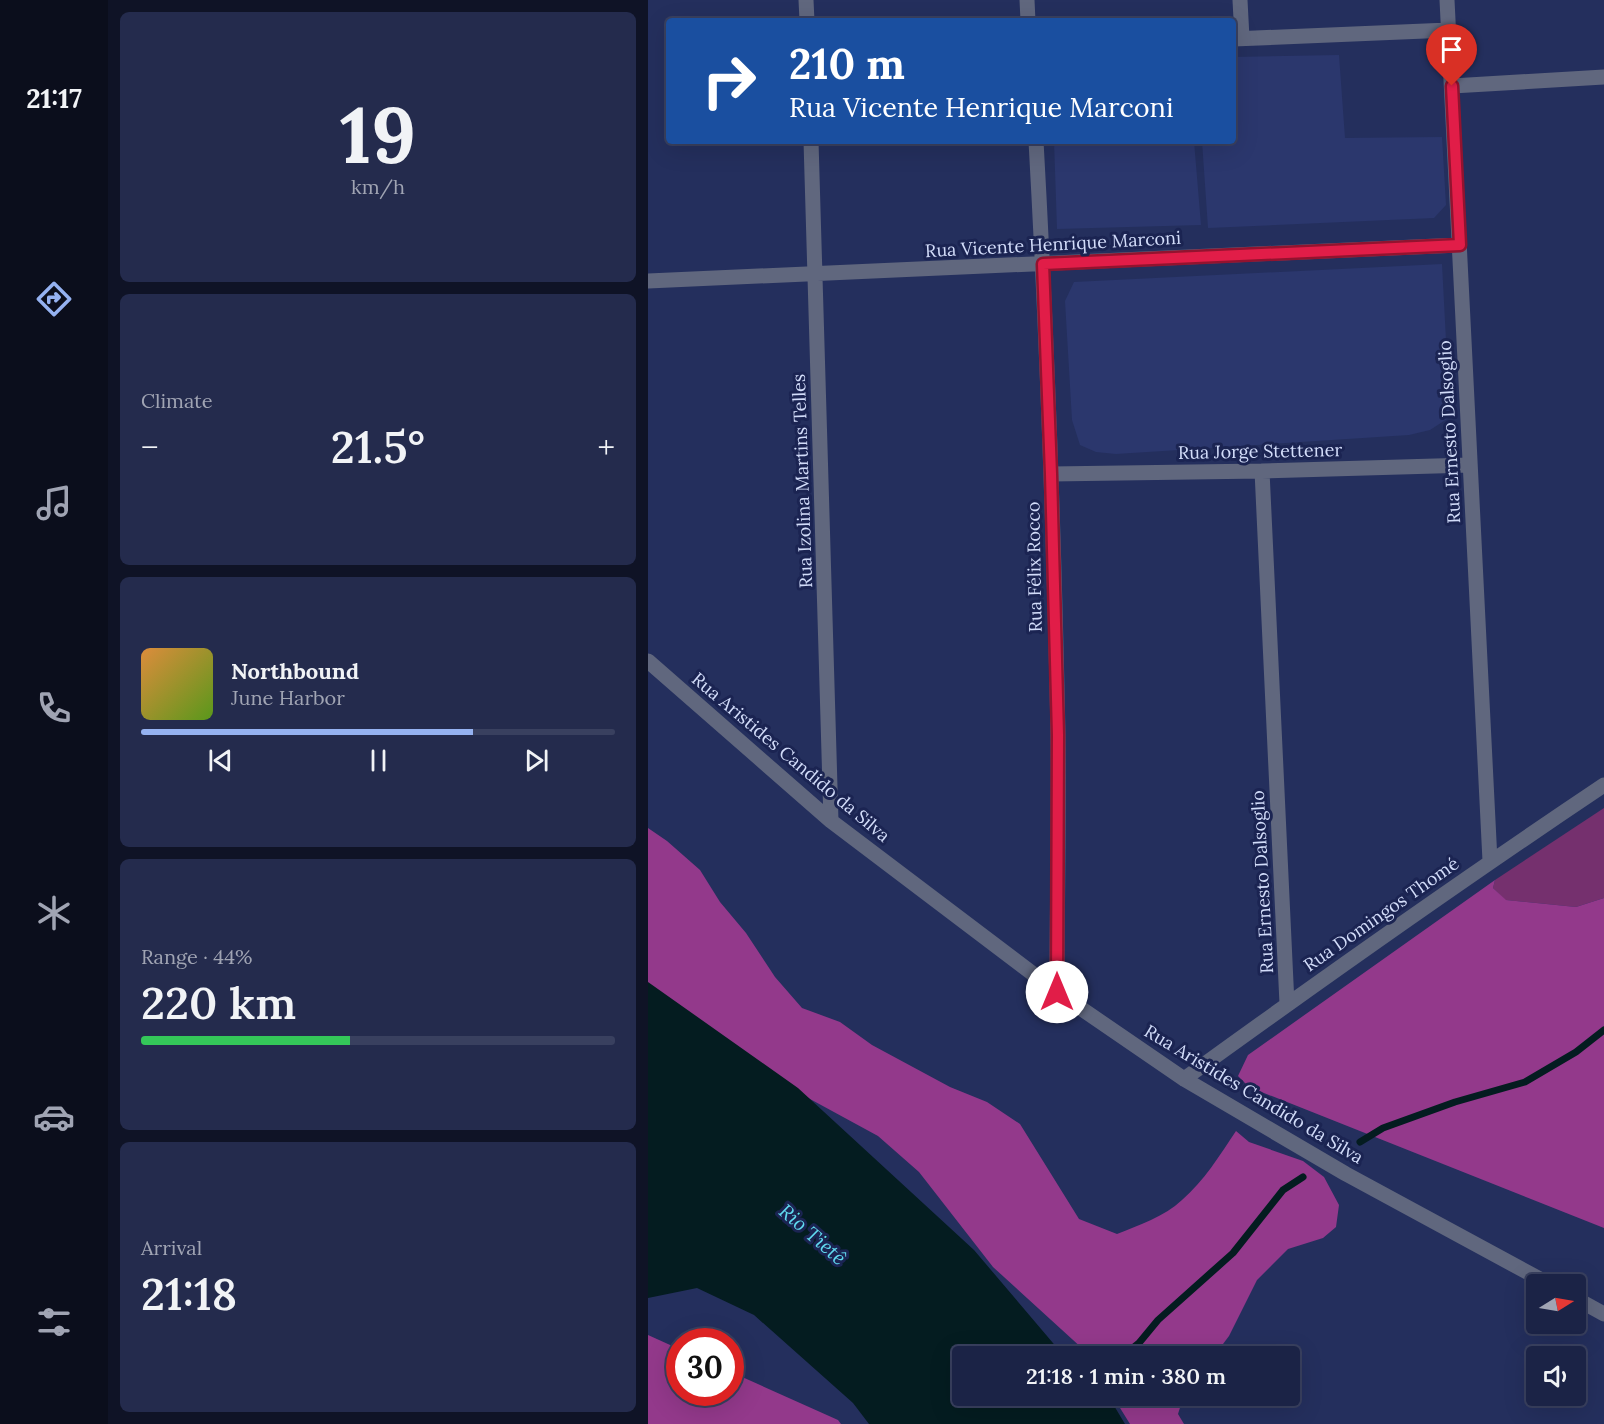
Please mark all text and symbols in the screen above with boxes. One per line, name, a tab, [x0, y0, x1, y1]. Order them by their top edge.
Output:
pin	[1426, 24, 1477, 86]
icon: arrive	[1435, 33, 1468, 66]
text: 210 m	[789, 37, 905, 91]
icon: right	[690, 42, 768, 120]
text: 21:17	[26, 81, 82, 115]
text: 19	[340, 85, 416, 184]
text: Rua Vicente Henrique Marconi	[789, 90, 1174, 124]
text: km/h	[351, 174, 405, 199]
street label: Rua Vicente Henrique Marconi	[924, 226, 1182, 262]
icon: directions	[33, 278, 75, 320]
street label: Rua Ernesto Dalsoglio	[1433, 340, 1465, 524]
street label: Rua Izolina Martins Telles	[787, 373, 817, 589]
text: Climate	[141, 388, 213, 413]
text: 21.5°	[331, 418, 425, 475]
text: −	[141, 426, 159, 468]
text: +	[598, 426, 615, 468]
street label: Rua Jorge Stettener	[1178, 438, 1343, 464]
icon: music	[33, 482, 75, 524]
street label: Rua Félix Rocco	[1021, 501, 1047, 633]
text: Northbound	[231, 657, 359, 685]
street label: Rua Aristides Candido da Silva	[687, 667, 895, 847]
text: June Harbor	[231, 685, 345, 710]
icon: phone	[33, 687, 75, 729]
icon: previous	[204, 744, 237, 777]
icon: pause	[362, 744, 395, 777]
icon: next	[520, 744, 553, 777]
street label: Rua Ernesto Dalsoglio	[1246, 790, 1278, 974]
street label: Rua Domingos Thomé	[1299, 852, 1463, 976]
icon: climate	[33, 892, 75, 934]
text: Range · 44%	[141, 944, 252, 969]
position arrow	[1025, 960, 1089, 1024]
text: 220 km	[141, 974, 296, 1031]
street label: Rua Aristides Candido da Silva	[1140, 1019, 1368, 1169]
icon: car	[33, 1096, 75, 1138]
water label: Rio Tietê	[774, 1198, 852, 1270]
text: Arrival	[141, 1235, 202, 1260]
text: 21:18	[141, 1265, 237, 1322]
north arrow	[1526, 1274, 1586, 1334]
map controls	[1526, 1274, 1586, 1406]
icon: filters	[33, 1301, 75, 1343]
speed limit sign: 30	[666, 1328, 744, 1406]
button: sound	[1526, 1346, 1586, 1406]
text: 21:18 · 1 min · 380 m	[1026, 1362, 1226, 1390]

